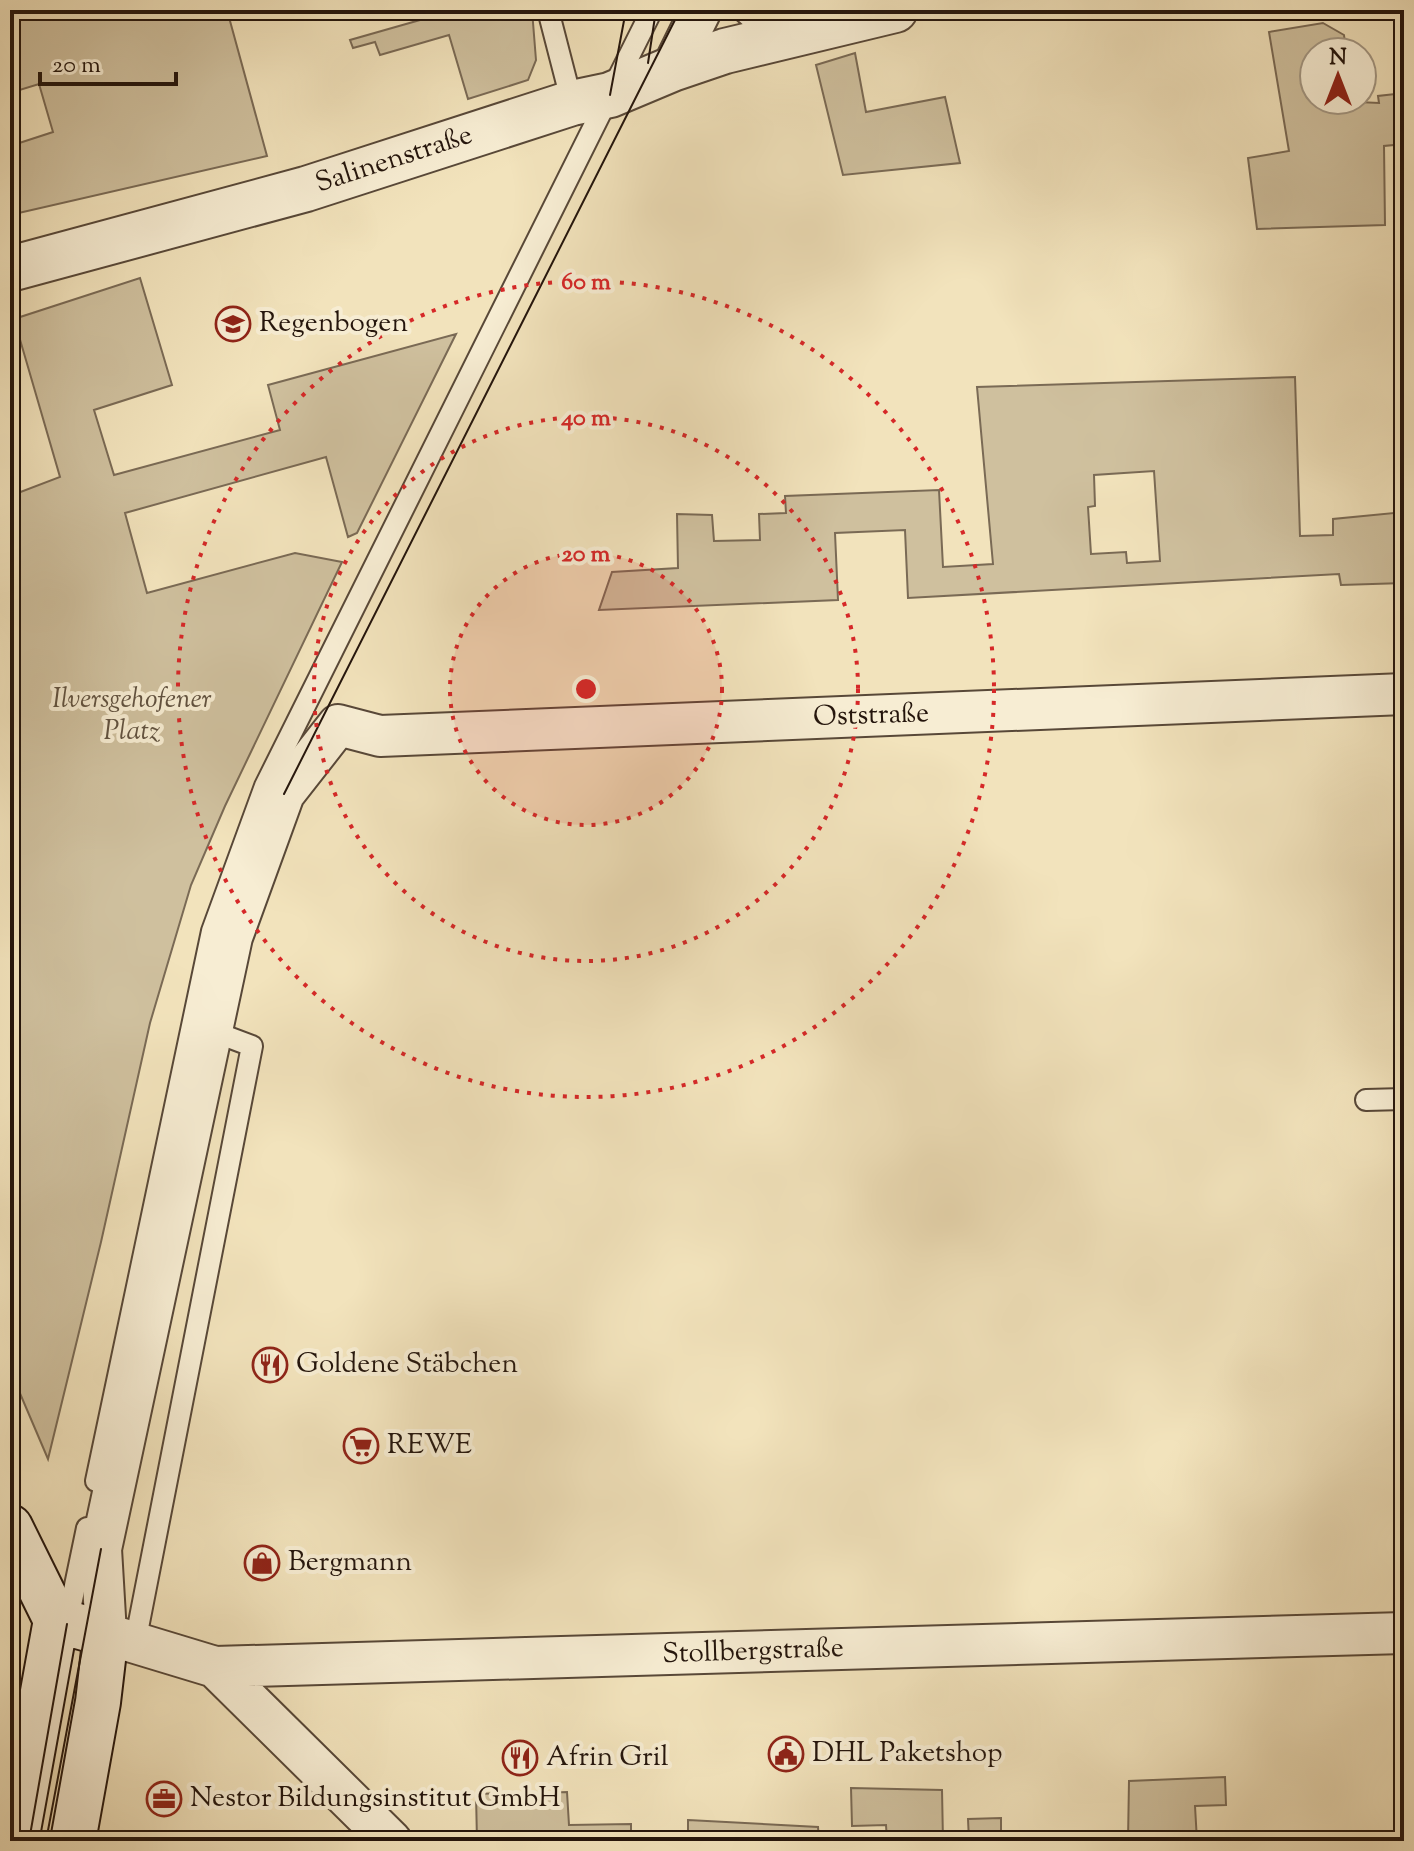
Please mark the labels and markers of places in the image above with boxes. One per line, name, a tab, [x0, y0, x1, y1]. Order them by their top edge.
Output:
place label: Regenbogen	[259, 304, 408, 344]
school or university icon: Regenbogen	[214, 305, 252, 343]
centre of rings	[572, 675, 600, 703]
place label: Goldene Stäbchen	[296, 1345, 518, 1385]
restaurant icon: Goldene Stäbchen	[251, 1346, 289, 1384]
place label: REWE	[387, 1426, 472, 1466]
supermarket icon: REWE	[342, 1427, 380, 1465]
place label: Bergmann	[288, 1543, 412, 1583]
shop icon: Bergmann	[243, 1544, 281, 1582]
place label: DHL Paketshop	[812, 1734, 1002, 1774]
public building icon: DHL Paketshop	[767, 1735, 805, 1773]
place label: Afrin Gril	[546, 1738, 669, 1778]
restaurant icon: Afrin Gril	[501, 1739, 539, 1777]
place label: Nestor Bildungsinstitut GmbH	[190, 1779, 560, 1819]
office icon: Nestor Bildungsinstitut GmbH	[145, 1780, 183, 1818]

